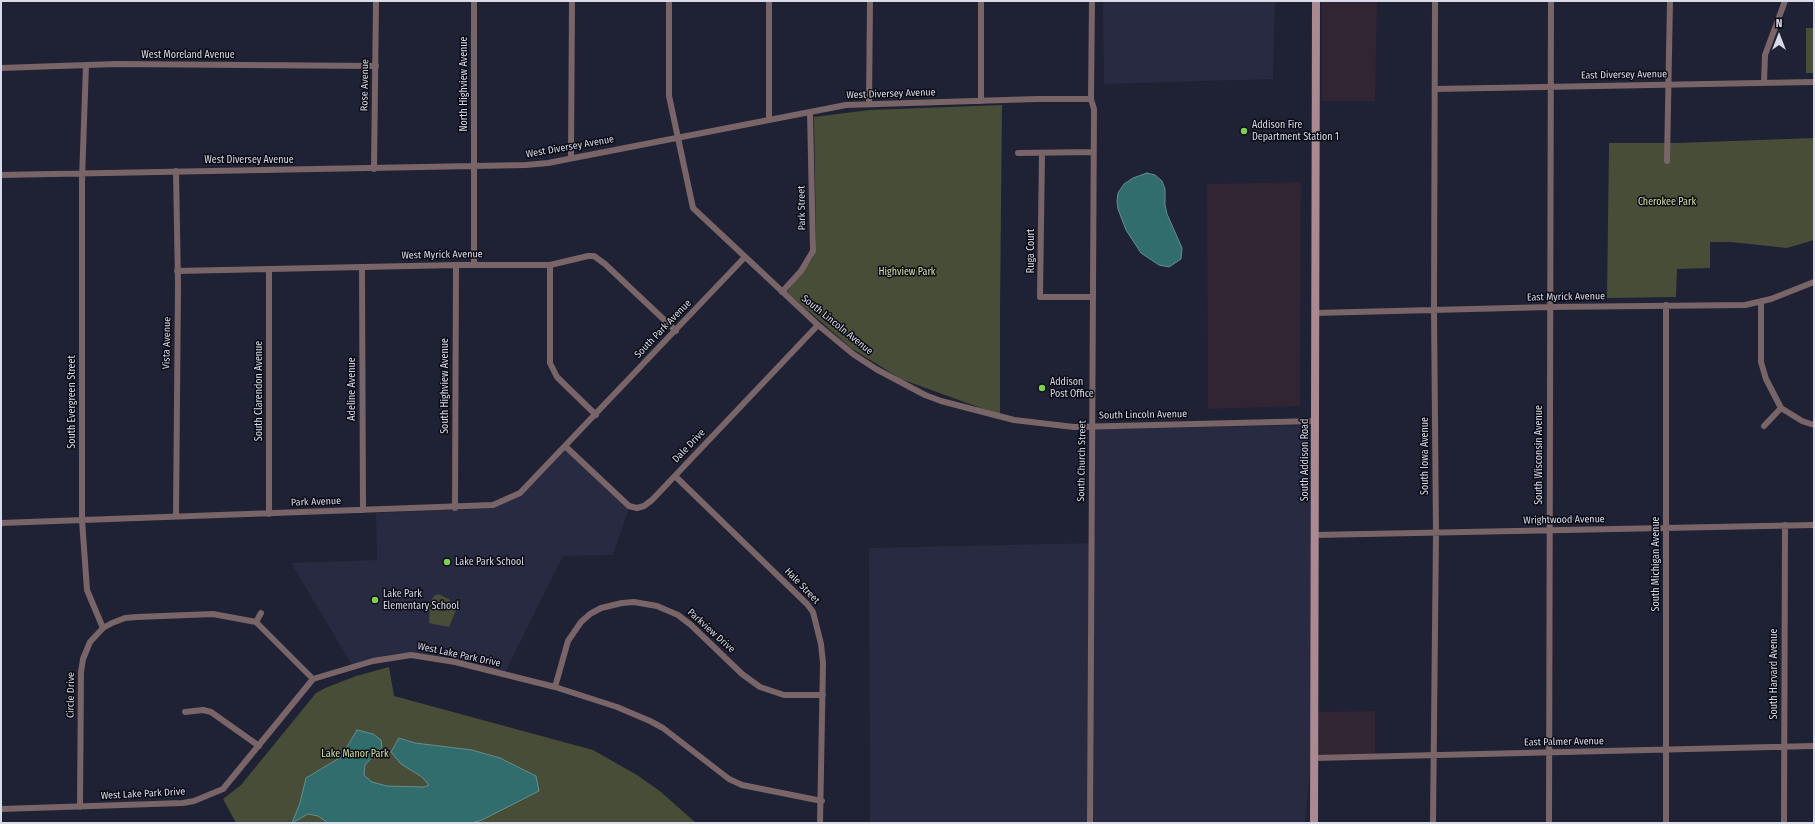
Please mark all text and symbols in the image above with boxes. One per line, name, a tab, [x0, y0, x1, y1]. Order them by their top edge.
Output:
north arrow	[1759, 16, 1799, 56]
text: N	[1776, 17, 1782, 30]
street label: North Highview Avenue	[458, 36, 470, 132]
street label: West Moreland Avenue	[141, 49, 235, 61]
street label: Rose Avenue	[359, 59, 371, 111]
street label: East Diversey Avenue	[1581, 68, 1667, 82]
street label: West Diversey Avenue	[846, 86, 936, 102]
place label: Addison Fire Department Station 1	[1252, 119, 1339, 142]
marker: Addison Fire Department Station 1	[1239, 126, 1249, 136]
street label: West Diversey Avenue	[525, 133, 615, 161]
street label: West Diversey Avenue	[204, 154, 294, 166]
street label: Park Street	[796, 186, 808, 230]
park label: Cherokee Park	[1638, 196, 1696, 208]
street label: Ruga Court	[1025, 229, 1037, 273]
street label: West Myrick Avenue	[401, 248, 483, 262]
park label: Highview Park	[878, 266, 936, 278]
street label: East Myrick Avenue	[1527, 290, 1605, 304]
street label: South Lincoln Avenue	[799, 293, 875, 357]
street label: South Park Avenue	[632, 297, 694, 361]
street label: Vista Avenue	[161, 317, 173, 369]
street label: South Highview Avenue	[439, 338, 451, 434]
street label: South Clarendon Avenue	[253, 341, 265, 441]
street label: South Evergreen Street	[66, 355, 78, 449]
street label: Adeline Avenue	[346, 357, 358, 421]
place label: Addison Post Office	[1050, 376, 1094, 400]
marker: Addison Post Office	[1037, 383, 1047, 393]
street label: South Wisconsin Avenue	[1533, 405, 1545, 505]
street label: South Lincoln Avenue	[1099, 408, 1187, 422]
street label: South Iowa Avenue	[1419, 417, 1431, 495]
street label: South Addison Road	[1299, 419, 1311, 501]
street label: South Church Street	[1075, 420, 1089, 502]
street label: Dale Drive	[670, 427, 708, 465]
street label: Park Avenue	[291, 495, 341, 509]
street label: Wrightwood Avenue	[1523, 513, 1605, 527]
street label: South Michigan Avenue	[1650, 516, 1662, 612]
place label: Lake Park School	[455, 556, 524, 568]
marker: Lake Park School	[442, 557, 452, 567]
street label: Hale Street	[782, 566, 822, 606]
place label: Lake Park Elementary School	[383, 588, 459, 612]
marker: Lake Park Elementary School	[370, 595, 380, 605]
street label: Parkview Drive	[685, 607, 737, 655]
street label: South Harvard Avenue	[1768, 629, 1780, 719]
street label: West Lake Park Drive	[416, 640, 502, 670]
street label: Circle Drive	[65, 672, 77, 718]
street label: East Palmer Avenue	[1524, 735, 1604, 749]
park label: Lake Manor Park	[321, 748, 389, 760]
street label: West Lake Park Drive	[100, 786, 186, 802]

